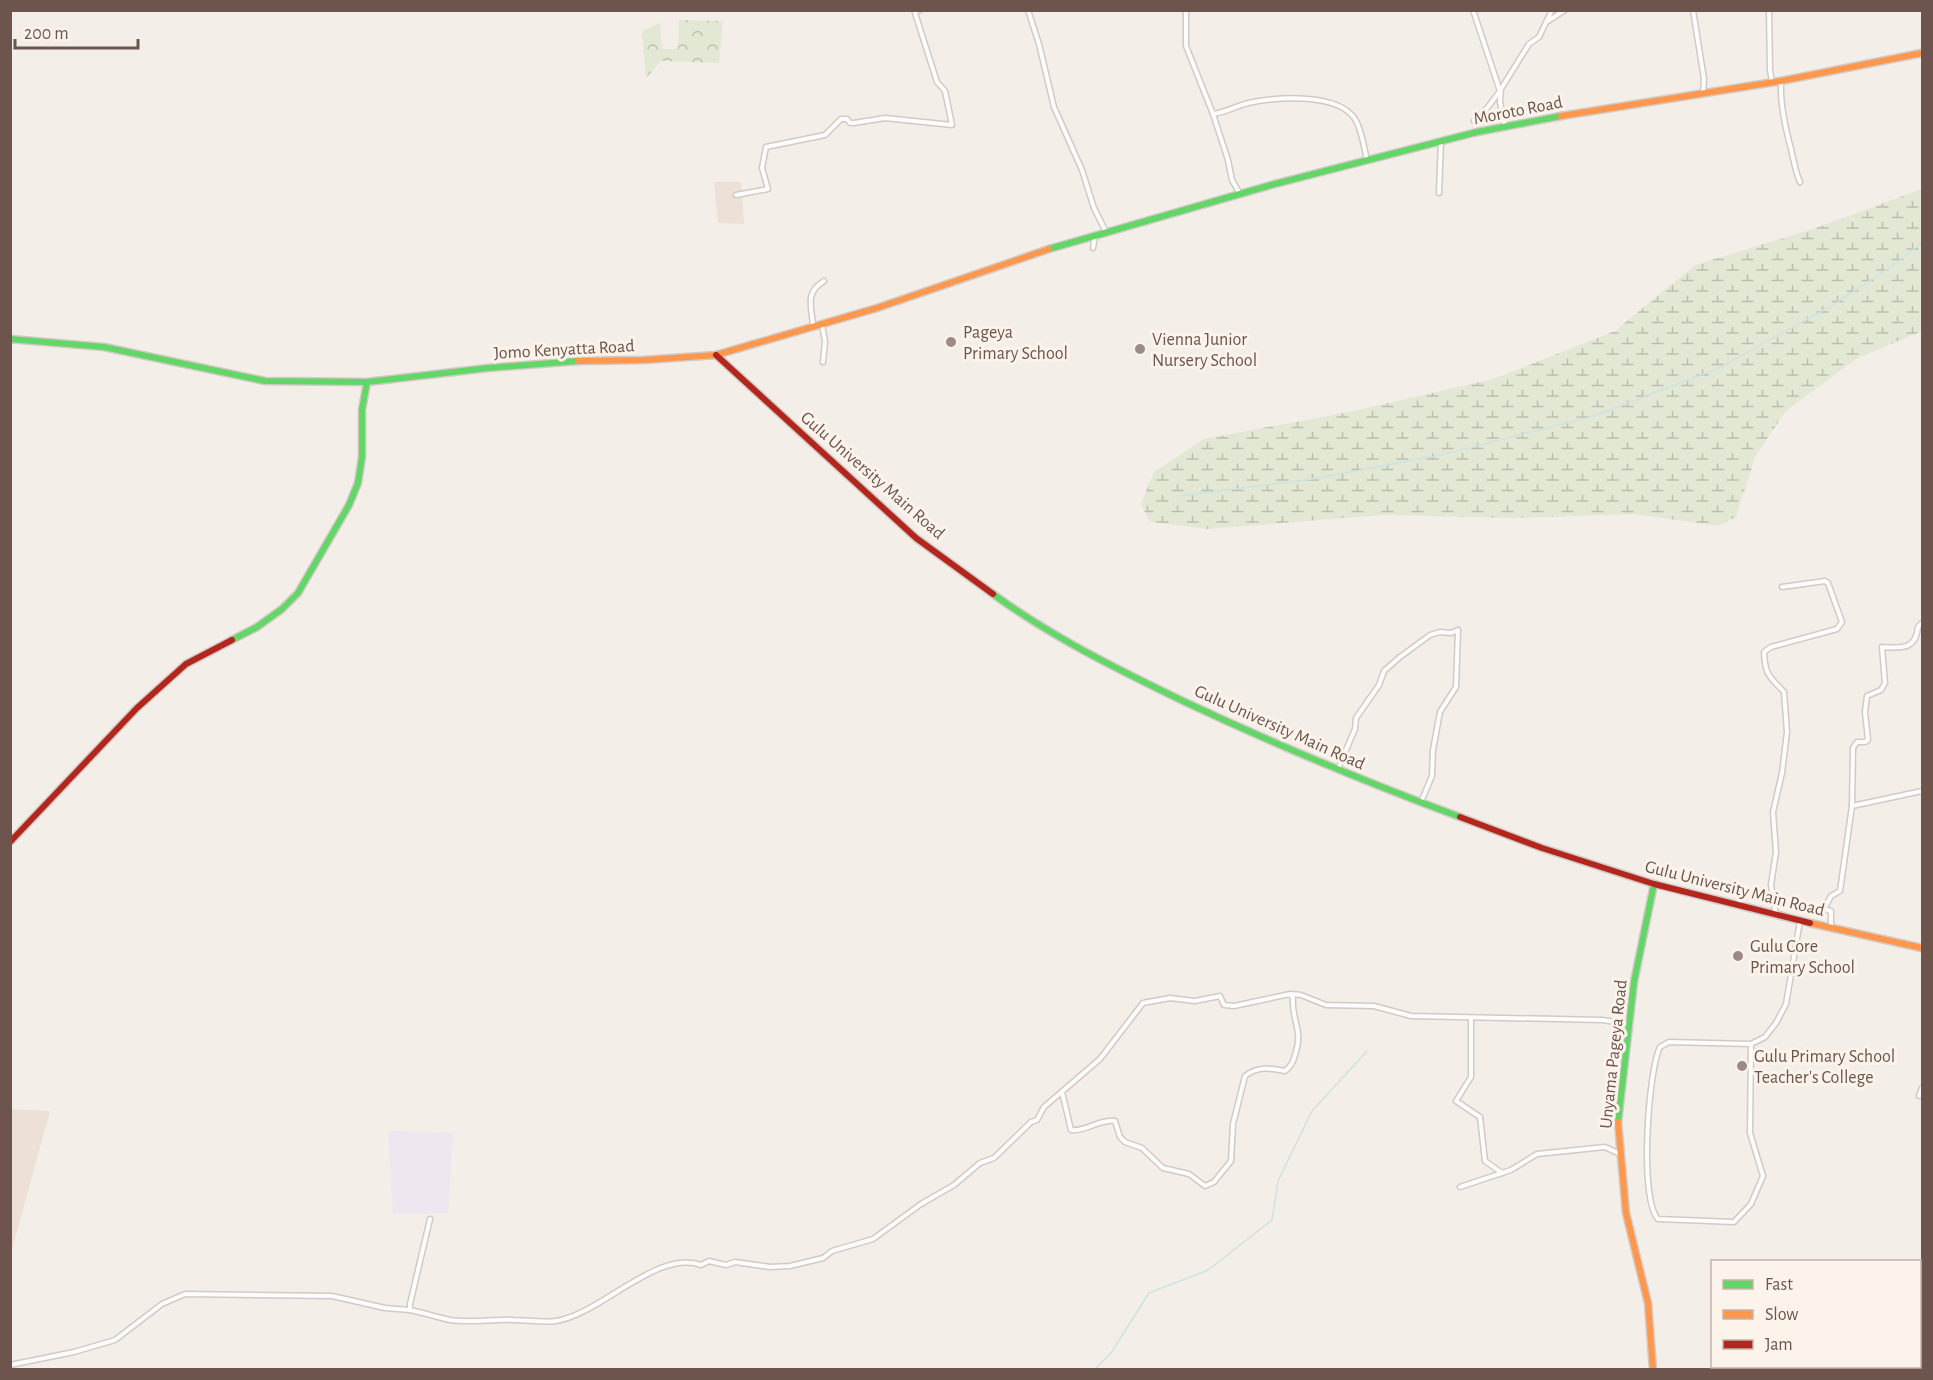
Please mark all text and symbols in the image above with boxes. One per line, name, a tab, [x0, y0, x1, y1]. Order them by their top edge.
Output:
scale bar	[15, 12, 138, 50]
text: 200 m	[24, 25, 69, 43]
street label: Moroto Road	[1472, 94, 1564, 128]
place label: Pageya Primary School	[963, 324, 1068, 363]
place label: Vienna Junior Nursery School	[1152, 331, 1257, 370]
marker: Pageya Primary School	[944, 335, 958, 349]
street label: Jomo Kenyatta Road	[493, 337, 635, 363]
marker: Vienna Junior Nursery School	[1133, 342, 1147, 356]
street label: Gulu University Main Road	[797, 408, 948, 543]
street label: Gulu University Main Road	[1192, 682, 1367, 774]
street label: Gulu University Main Road	[1643, 858, 1826, 920]
place label: Gulu Core Primary School	[1750, 938, 1855, 977]
marker: Gulu Core Primary School	[1731, 949, 1745, 963]
street label: Unyama Pageya Road	[1597, 979, 1631, 1130]
place label: Gulu Primary School Teacher's College	[1754, 1048, 1895, 1087]
marker: Gulu Primary School Teacher's College	[1735, 1059, 1749, 1073]
legend	[1711, 1260, 1921, 1368]
text: Fast	[1765, 1276, 1793, 1294]
text: Slow	[1765, 1306, 1798, 1324]
text: Jam	[1765, 1336, 1793, 1354]

